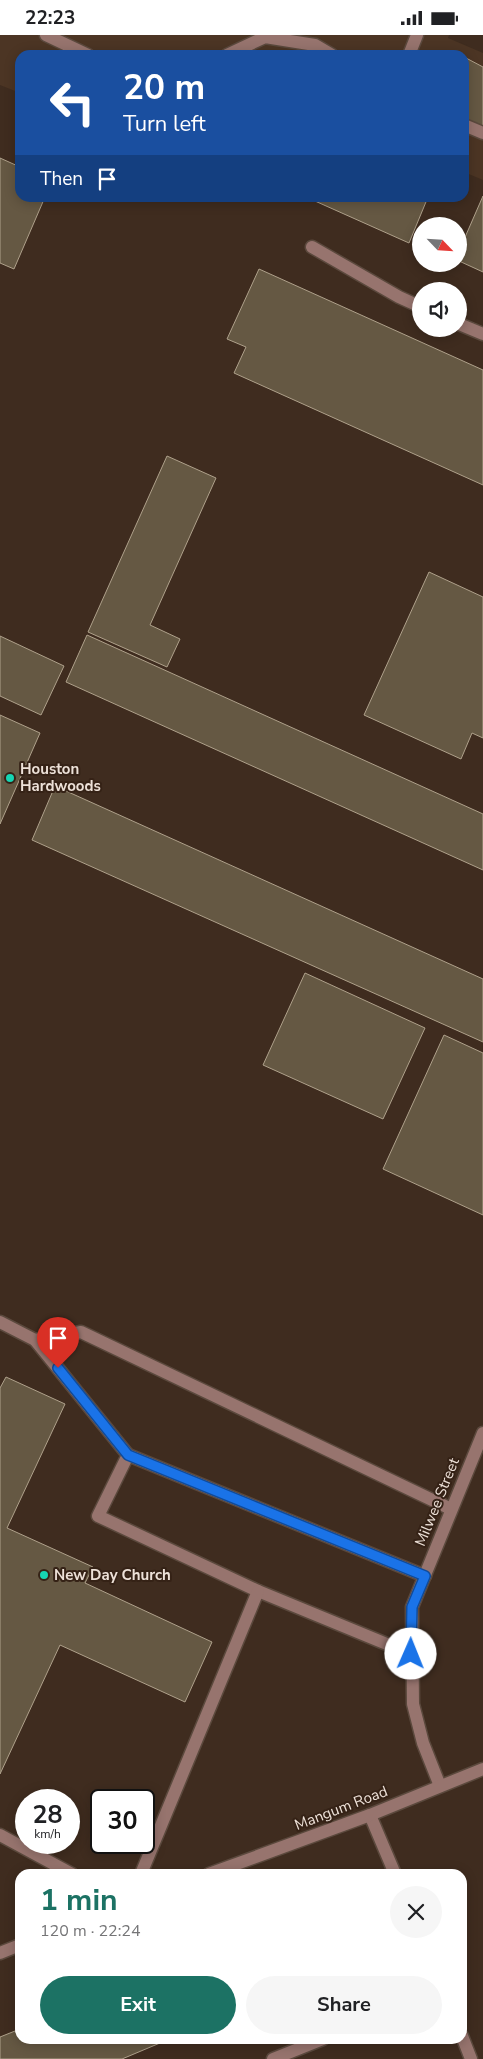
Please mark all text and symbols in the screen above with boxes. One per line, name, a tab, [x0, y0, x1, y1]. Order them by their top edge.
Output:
text: 22:23	[25, 5, 75, 31]
text: 20 m	[123, 64, 205, 111]
icon: left	[40, 70, 105, 135]
text: Turn left	[123, 109, 206, 139]
icon: arrive	[93, 165, 121, 193]
text: Then	[40, 166, 83, 192]
north arrow	[412, 217, 468, 273]
map controls	[412, 217, 467, 337]
button: sound	[412, 282, 467, 337]
place label: Houston Hardwoods	[20, 759, 101, 796]
marker: Houston Hardwoods	[4, 772, 16, 784]
pin	[37, 1317, 79, 1368]
icon: arrive	[44, 1324, 72, 1352]
street label: Milwee Street	[410, 1454, 464, 1549]
place label: New Day Church	[54, 1565, 171, 1585]
marker: New Day Church	[38, 1569, 50, 1581]
position arrow	[384, 1627, 436, 1679]
street label: Mangum Road	[292, 1781, 390, 1835]
speed limit sign: 30	[90, 1789, 155, 1854]
text: 28	[32, 1798, 63, 1832]
text: km/h	[34, 1826, 61, 1842]
text: 1 min	[40, 1880, 118, 1921]
button: close	[390, 1886, 442, 1938]
text: 120 m · 22:24	[40, 1920, 141, 1942]
button: Exit	[40, 1976, 236, 2034]
button: Share	[246, 1976, 442, 2034]

